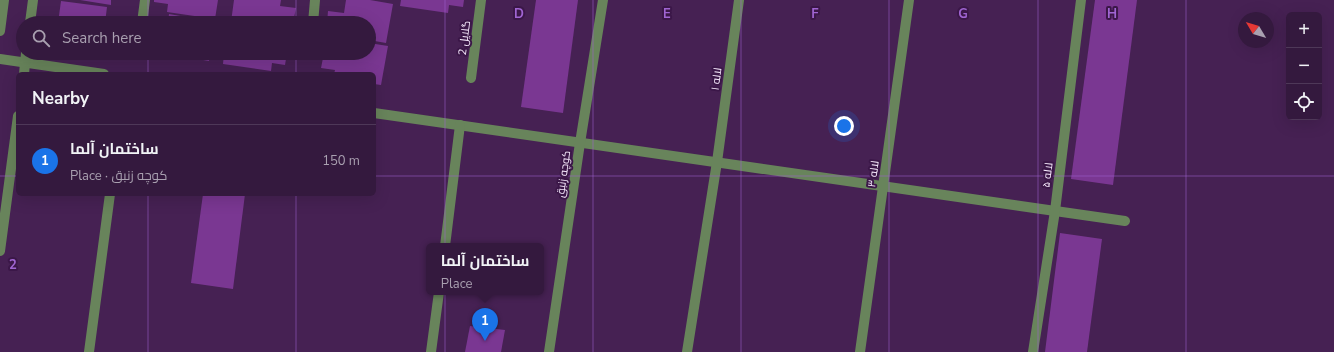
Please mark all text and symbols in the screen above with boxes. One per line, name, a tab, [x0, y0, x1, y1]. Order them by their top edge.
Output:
text: D	[514, 5, 524, 23]
text: E	[663, 5, 671, 23]
text: F	[811, 5, 819, 23]
text: G	[958, 5, 968, 23]
text: H	[1107, 5, 1117, 23]
north arrow	[1238, 12, 1274, 48]
map controls	[1286, 12, 1322, 120]
button: +	[1286, 12, 1322, 48]
search box	[16, 16, 376, 60]
street label: گلایل 2	[455, 20, 474, 56]
icon: search	[30, 27, 52, 49]
text: Search here	[62, 28, 142, 48]
button: −	[1286, 48, 1322, 84]
street label: لاله ۱	[707, 67, 726, 91]
button: locate	[1286, 84, 1322, 120]
text: Nearby	[32, 87, 89, 110]
your location	[834, 116, 854, 136]
text: ساختمان آلما	[70, 139, 159, 159]
street label: کوچه زنبق	[553, 149, 574, 199]
text: 1	[41, 152, 49, 170]
text: 150 m	[322, 152, 360, 170]
street label: لاله ۳	[864, 160, 883, 188]
street label: لاله ۵	[1039, 162, 1056, 189]
text: Place · کوچه زنبق	[70, 167, 167, 185]
popup	[426, 243, 544, 295]
text: ساختمان آلما	[441, 251, 529, 271]
text: 2	[9, 256, 17, 274]
text: Place	[441, 275, 472, 293]
pin: 1	[472, 308, 498, 341]

